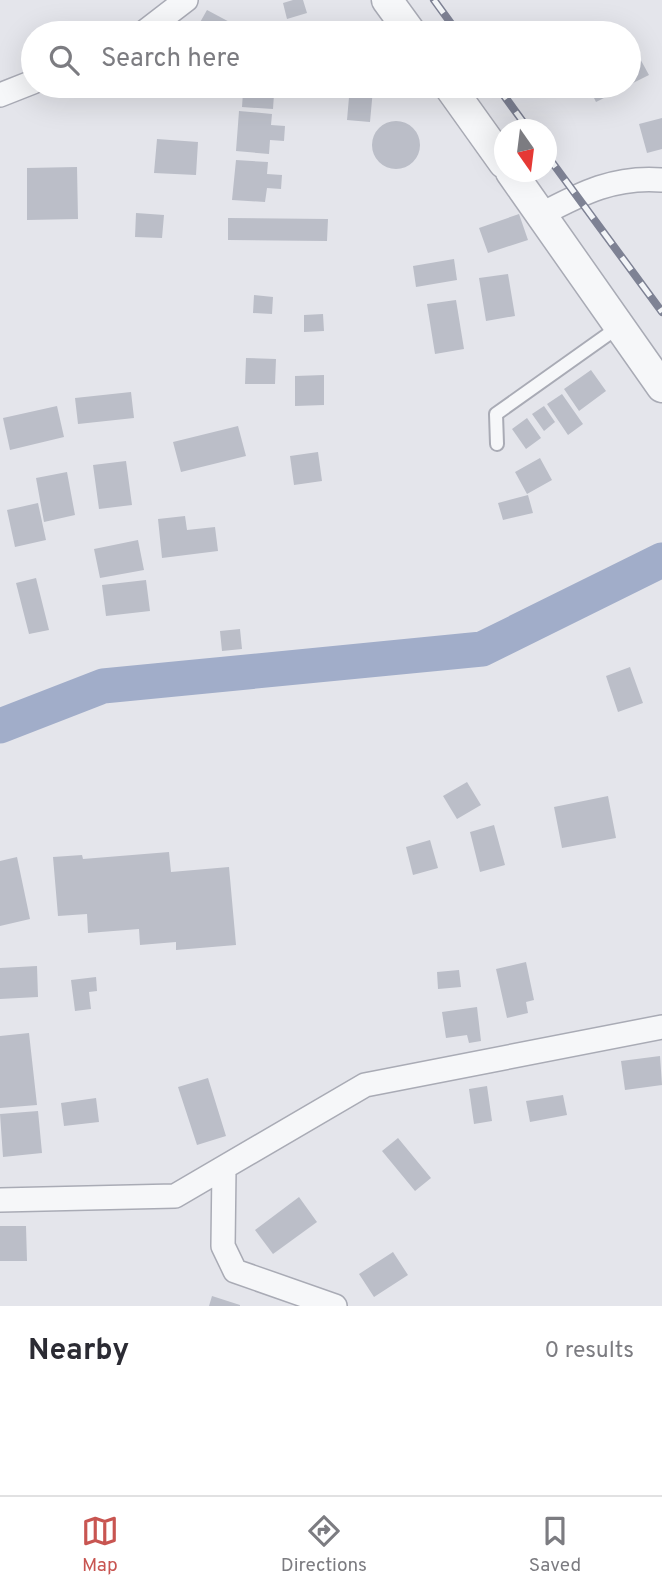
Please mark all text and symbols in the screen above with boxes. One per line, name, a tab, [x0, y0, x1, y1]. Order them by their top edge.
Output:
search box	[21, 21, 641, 98]
icon: search	[45, 41, 83, 79]
text: Search here	[101, 43, 240, 76]
north arrow	[494, 119, 557, 182]
text: Nearby	[28, 1333, 129, 1370]
text: 0 results	[545, 1337, 634, 1366]
tab: Map	[81, 1512, 119, 1578]
tab: Directions	[281, 1512, 367, 1578]
tab: Saved	[529, 1512, 581, 1578]

